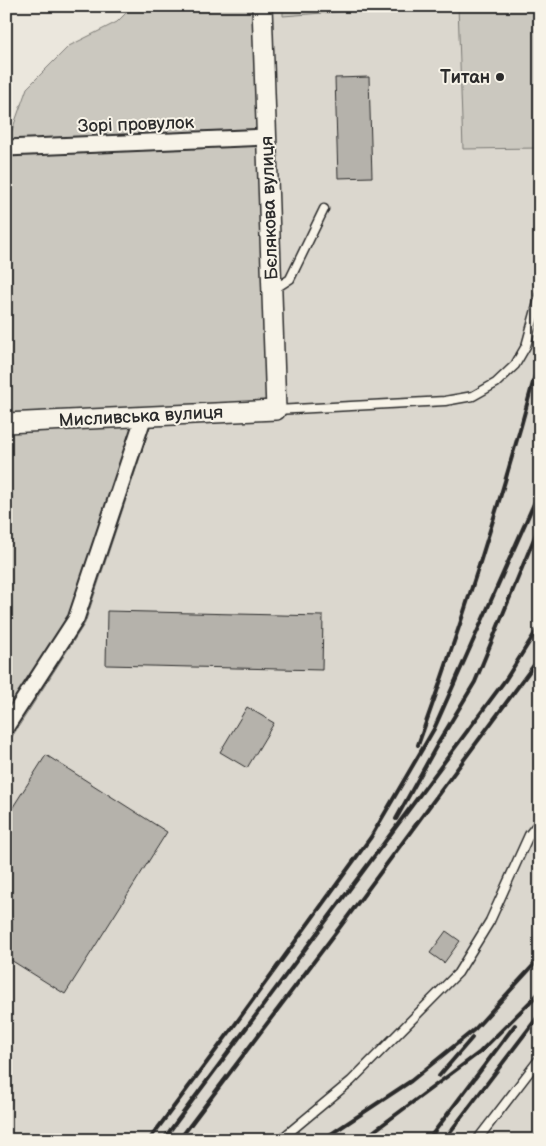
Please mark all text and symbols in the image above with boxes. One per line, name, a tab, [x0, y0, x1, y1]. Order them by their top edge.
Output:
place label: Титан	[440, 67, 490, 88]
marker: Титан	[494, 71, 506, 83]
street label: Зорі провулок	[78, 112, 195, 137]
street label: Бєлякова вулиця	[256, 136, 283, 280]
street label: Мисливська вулиця	[58, 402, 224, 431]

